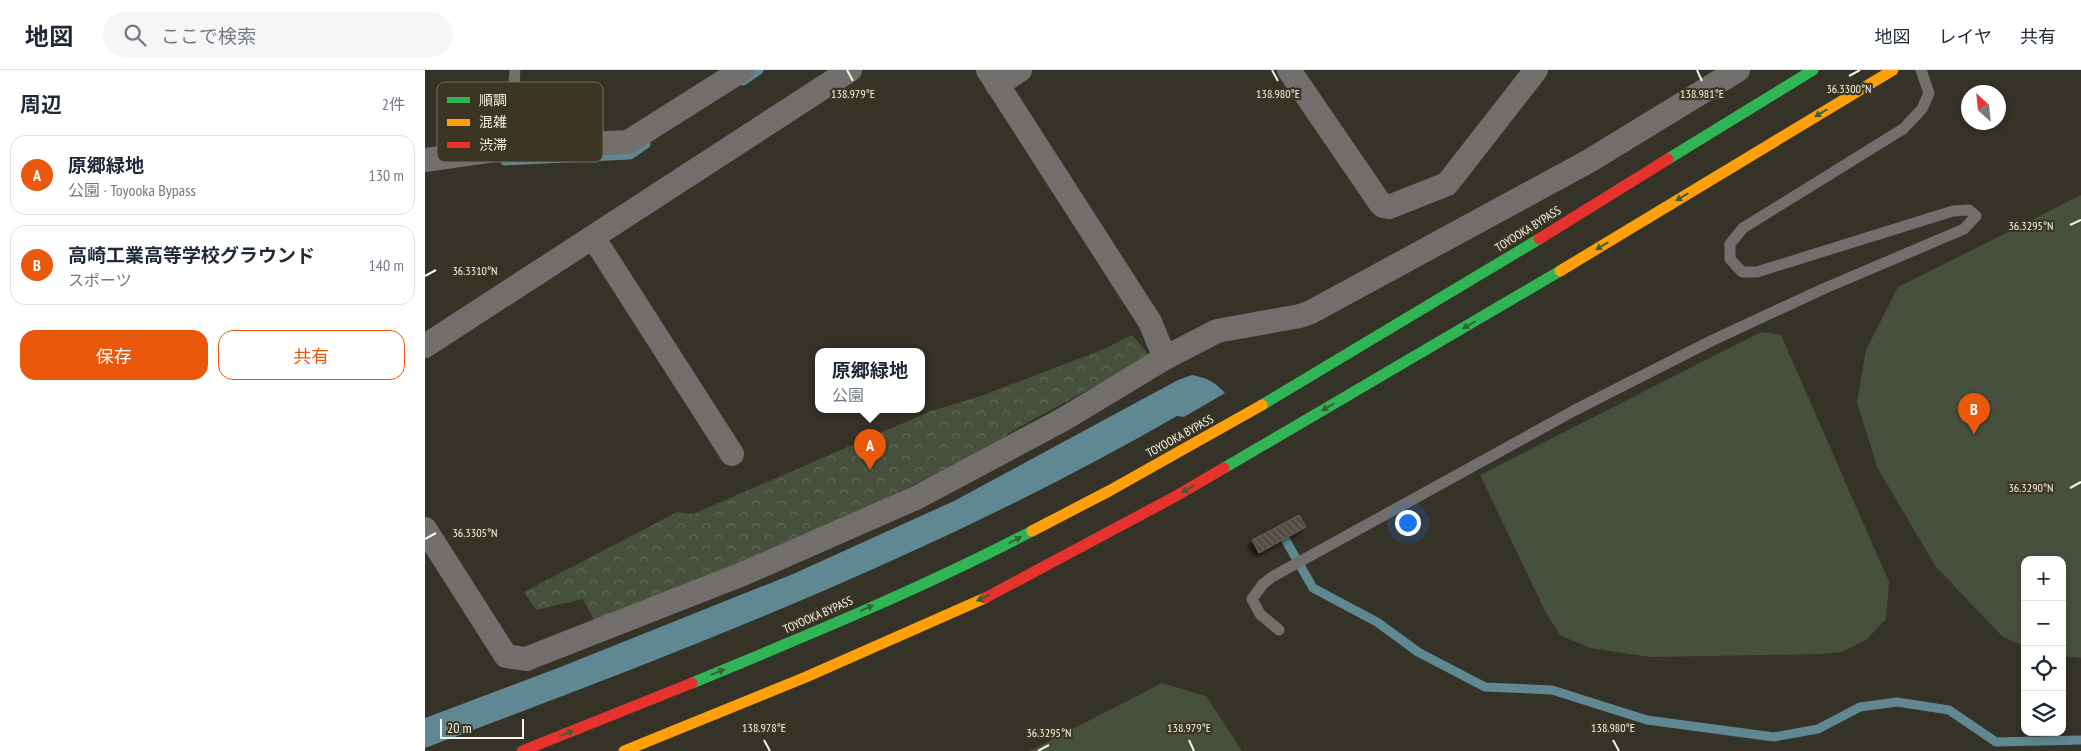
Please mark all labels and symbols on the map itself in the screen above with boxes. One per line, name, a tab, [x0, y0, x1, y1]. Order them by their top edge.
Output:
text: 36.3300°N	[1826, 81, 1872, 96]
legend	[437, 82, 603, 162]
north arrow	[1961, 85, 2006, 130]
text: 138.979°E	[831, 86, 875, 101]
text: 138.980°E	[1256, 86, 1300, 101]
text: 138.981°E	[1680, 86, 1724, 101]
text: 順調	[479, 91, 507, 109]
one-way arrow	[1814, 109, 1827, 118]
text: 混雑	[479, 113, 507, 131]
text: 渋滞	[479, 136, 507, 154]
one-way arrow	[1675, 193, 1688, 202]
street label: TOYOOKA BYPASS	[1492, 202, 1563, 255]
text: 36.3295°N	[2008, 218, 2054, 233]
one-way arrow	[1596, 241, 1609, 250]
text: 36.3310°N	[452, 263, 498, 278]
one-way arrow	[1462, 321, 1475, 330]
pin: B	[1958, 393, 1990, 434]
one-way arrow	[1322, 403, 1335, 412]
street label: TOYOOKA BYPASS	[1143, 411, 1216, 460]
pin: A	[854, 429, 886, 470]
text: 36.3290°N	[2008, 480, 2054, 495]
one-way arrow	[1181, 485, 1196, 493]
your location	[1395, 510, 1421, 536]
text: 36.3305°N	[452, 525, 498, 540]
one-way arrow	[1008, 536, 1022, 545]
street label: TOYOOKA BYPASS	[781, 593, 855, 637]
one-way arrow	[976, 595, 990, 603]
one-way arrow	[860, 604, 874, 612]
one-way arrow	[711, 668, 726, 676]
scale bar	[440, 716, 524, 739]
text: 138.978°E	[742, 720, 786, 735]
text: 138.979°E	[1167, 720, 1211, 735]
text: 138.980°E	[1591, 720, 1635, 735]
text: 36.3295°N	[1026, 725, 1072, 740]
one-way arrow	[560, 728, 574, 736]

